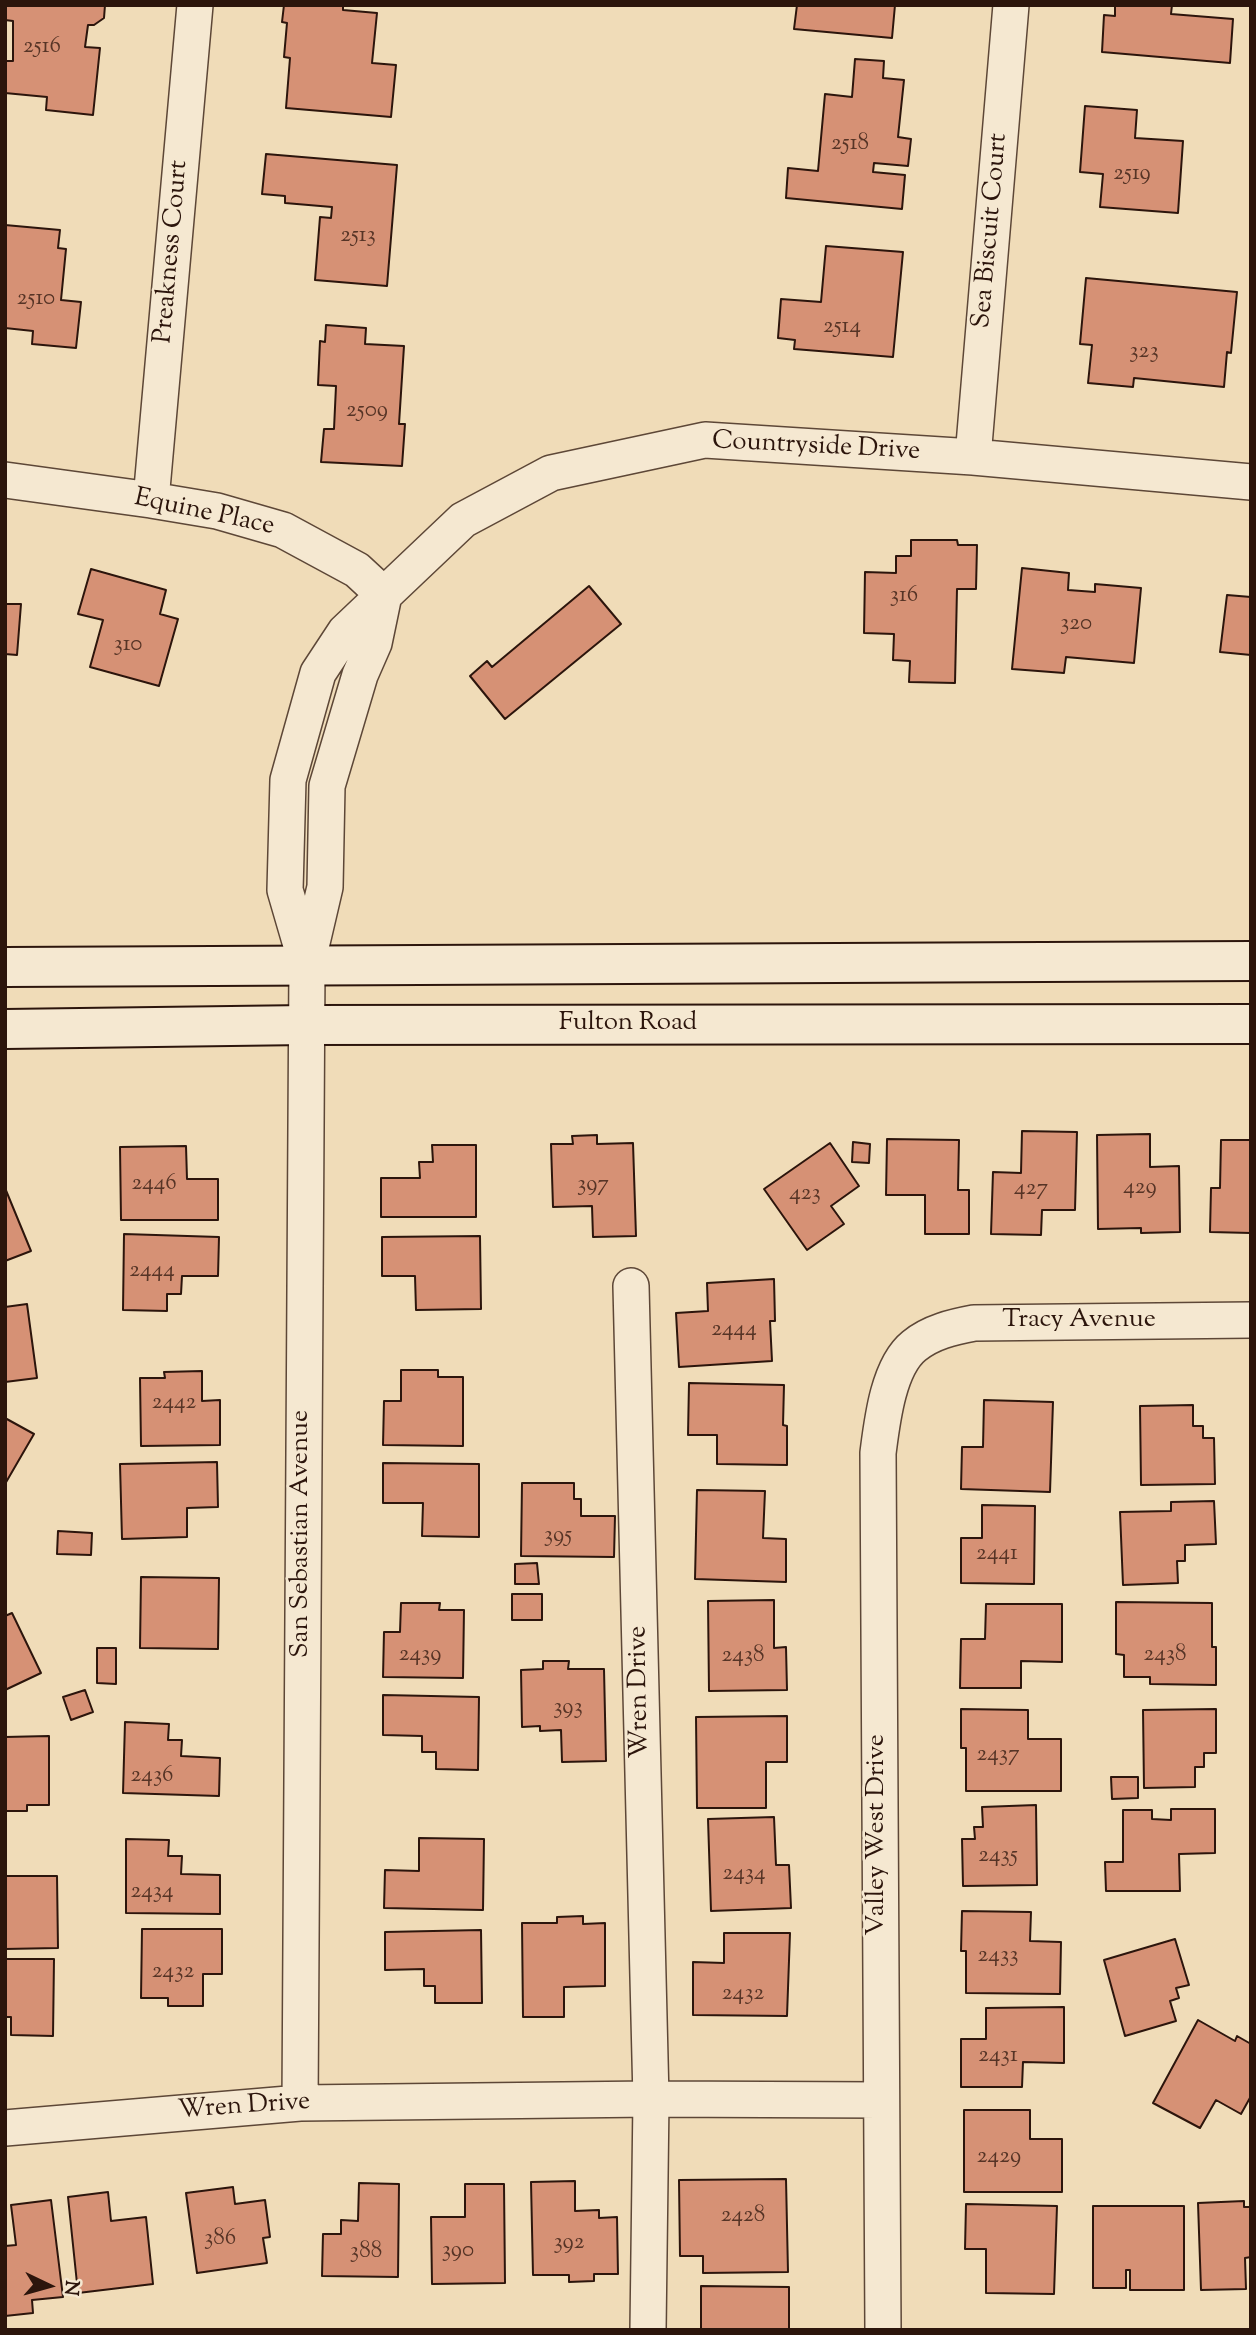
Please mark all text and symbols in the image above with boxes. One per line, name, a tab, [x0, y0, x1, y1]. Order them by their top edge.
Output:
house number: 2516	[23, 34, 61, 62]
house number: 2518	[831, 131, 869, 159]
street label: Sea Biscuit Court	[968, 132, 1016, 330]
street label: Preakness Court	[149, 159, 197, 345]
house number: 2519	[1113, 161, 1151, 189]
house number: 2513	[340, 223, 376, 251]
house number: 2510	[17, 286, 55, 314]
house number: 2514	[823, 314, 861, 342]
house number: 323	[1129, 339, 1159, 367]
house number: 2509	[346, 398, 388, 426]
street label: Countryside Drive	[711, 427, 921, 469]
street label: Equine Place	[131, 484, 277, 544]
house number: 316	[890, 583, 918, 611]
house number: 320	[1060, 611, 1092, 639]
house number: 310	[113, 632, 143, 660]
street label: Fulton Road	[559, 1009, 697, 1041]
house number: 2446	[131, 1171, 177, 1199]
house number: 397	[577, 1172, 609, 1200]
house number: 429	[1123, 1175, 1157, 1203]
house number: 427	[1014, 1176, 1048, 1204]
house number: 423	[789, 1181, 821, 1209]
house number: 2444	[129, 1258, 175, 1286]
street label: Tracy Avenue	[1002, 1306, 1156, 1338]
house number: 2444	[711, 1317, 757, 1345]
house number: 2442	[152, 1390, 196, 1418]
street label: San Sebastian Avenue	[287, 1410, 319, 1658]
house number: 395	[544, 1523, 572, 1551]
house number: 2441	[976, 1541, 1018, 1569]
street label: Wren Drive	[624, 1625, 658, 1759]
house number: 2439	[399, 1642, 441, 1670]
house number: 2438	[1143, 1642, 1187, 1670]
house number: 2438	[721, 1643, 765, 1671]
house number: 393	[553, 1695, 583, 1723]
street label: Valley West Drive	[863, 1734, 895, 1936]
house number: 2437	[976, 1742, 1020, 1770]
house number: 2436	[131, 1763, 173, 1791]
house number: 2435	[978, 1843, 1018, 1871]
house number: 2434	[722, 1861, 766, 1889]
house number: 2434	[130, 1879, 174, 1907]
house number: 2433	[978, 1943, 1018, 1971]
house number: 2432	[152, 1959, 194, 1987]
house number: 2432	[722, 1981, 764, 2009]
house number: 2431	[978, 2043, 1018, 2071]
street label: Wren Drive	[177, 2088, 311, 2128]
house number: 2429	[977, 2144, 1021, 2172]
house number: 2428	[721, 2203, 765, 2231]
house number: 386	[204, 2226, 236, 2254]
house number: 392	[553, 2230, 585, 2258]
house number: 390	[442, 2238, 474, 2266]
house number: 388	[350, 2239, 382, 2267]
north arrow	[14, 2251, 84, 2321]
text: N	[56, 2279, 85, 2297]

